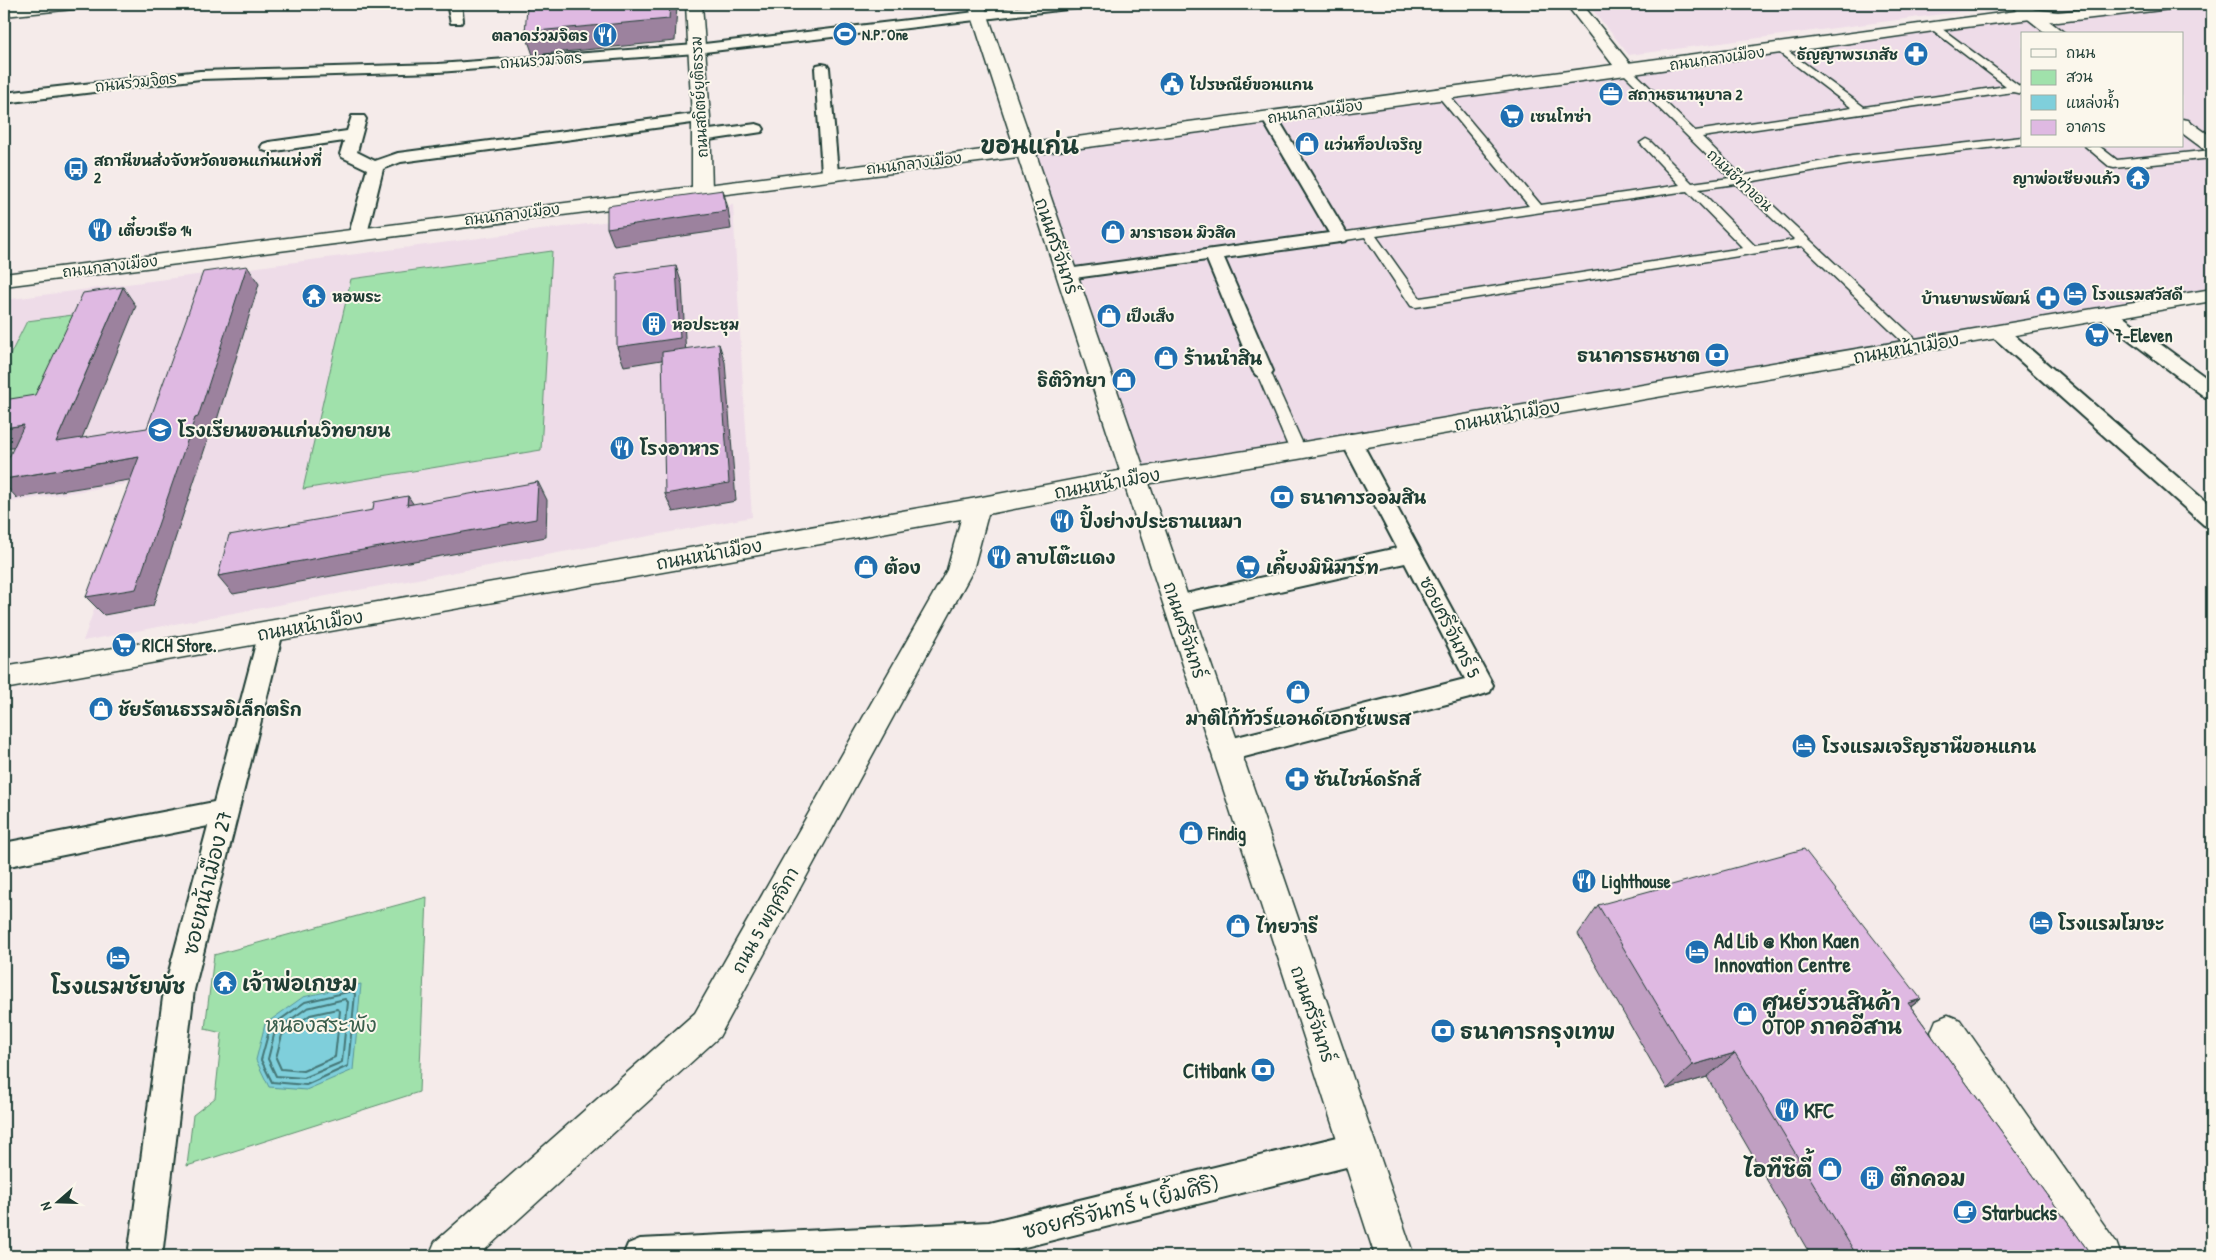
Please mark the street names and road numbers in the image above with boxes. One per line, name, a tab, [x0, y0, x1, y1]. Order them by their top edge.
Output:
street label: ถนนสถิตย์ยุติธรรม	[685, 36, 714, 158]
street label: ถนนกลางเมือง	[1668, 41, 1766, 75]
street label: ถนนร่วมจิตร	[499, 47, 583, 73]
street label: ถนนร่วมจิตร	[94, 67, 178, 97]
street label: ถนนกลางเมือง	[1266, 94, 1364, 128]
street label: ถนนชีท่าขอน	[1702, 144, 1778, 216]
street label: ถนนกลางเมือง	[865, 147, 963, 179]
street label: ถนนศรีจันทร์	[1029, 194, 1085, 298]
street label: ถนนกลางเมือง	[463, 198, 561, 230]
street label: ถนนกลางเมือง	[61, 250, 159, 282]
street label: ถนนหน้าเมือง	[1851, 326, 1961, 370]
street label: ถนนหน้าเมือง	[1452, 393, 1562, 437]
street label: ถนนหน้าเมือง	[1052, 461, 1162, 505]
street label: ถนนหน้าเมือง	[654, 532, 764, 576]
street label: ซอยศรีจันทร์ 5	[1414, 572, 1486, 682]
street label: ถนนศรีจันทร์	[1158, 578, 1213, 682]
street label: ถนนหน้าเมือง	[255, 603, 365, 647]
street label: ซอยหน้าเมือง 27	[175, 808, 239, 958]
street label: ถนน 5 พฤศจิกา	[725, 862, 805, 978]
street label: ถนนศรีจันทร์	[1285, 962, 1341, 1066]
street label: ซอยศรีจันทร์ 4 (ยิ้มศิริ)	[1019, 1166, 1222, 1245]

